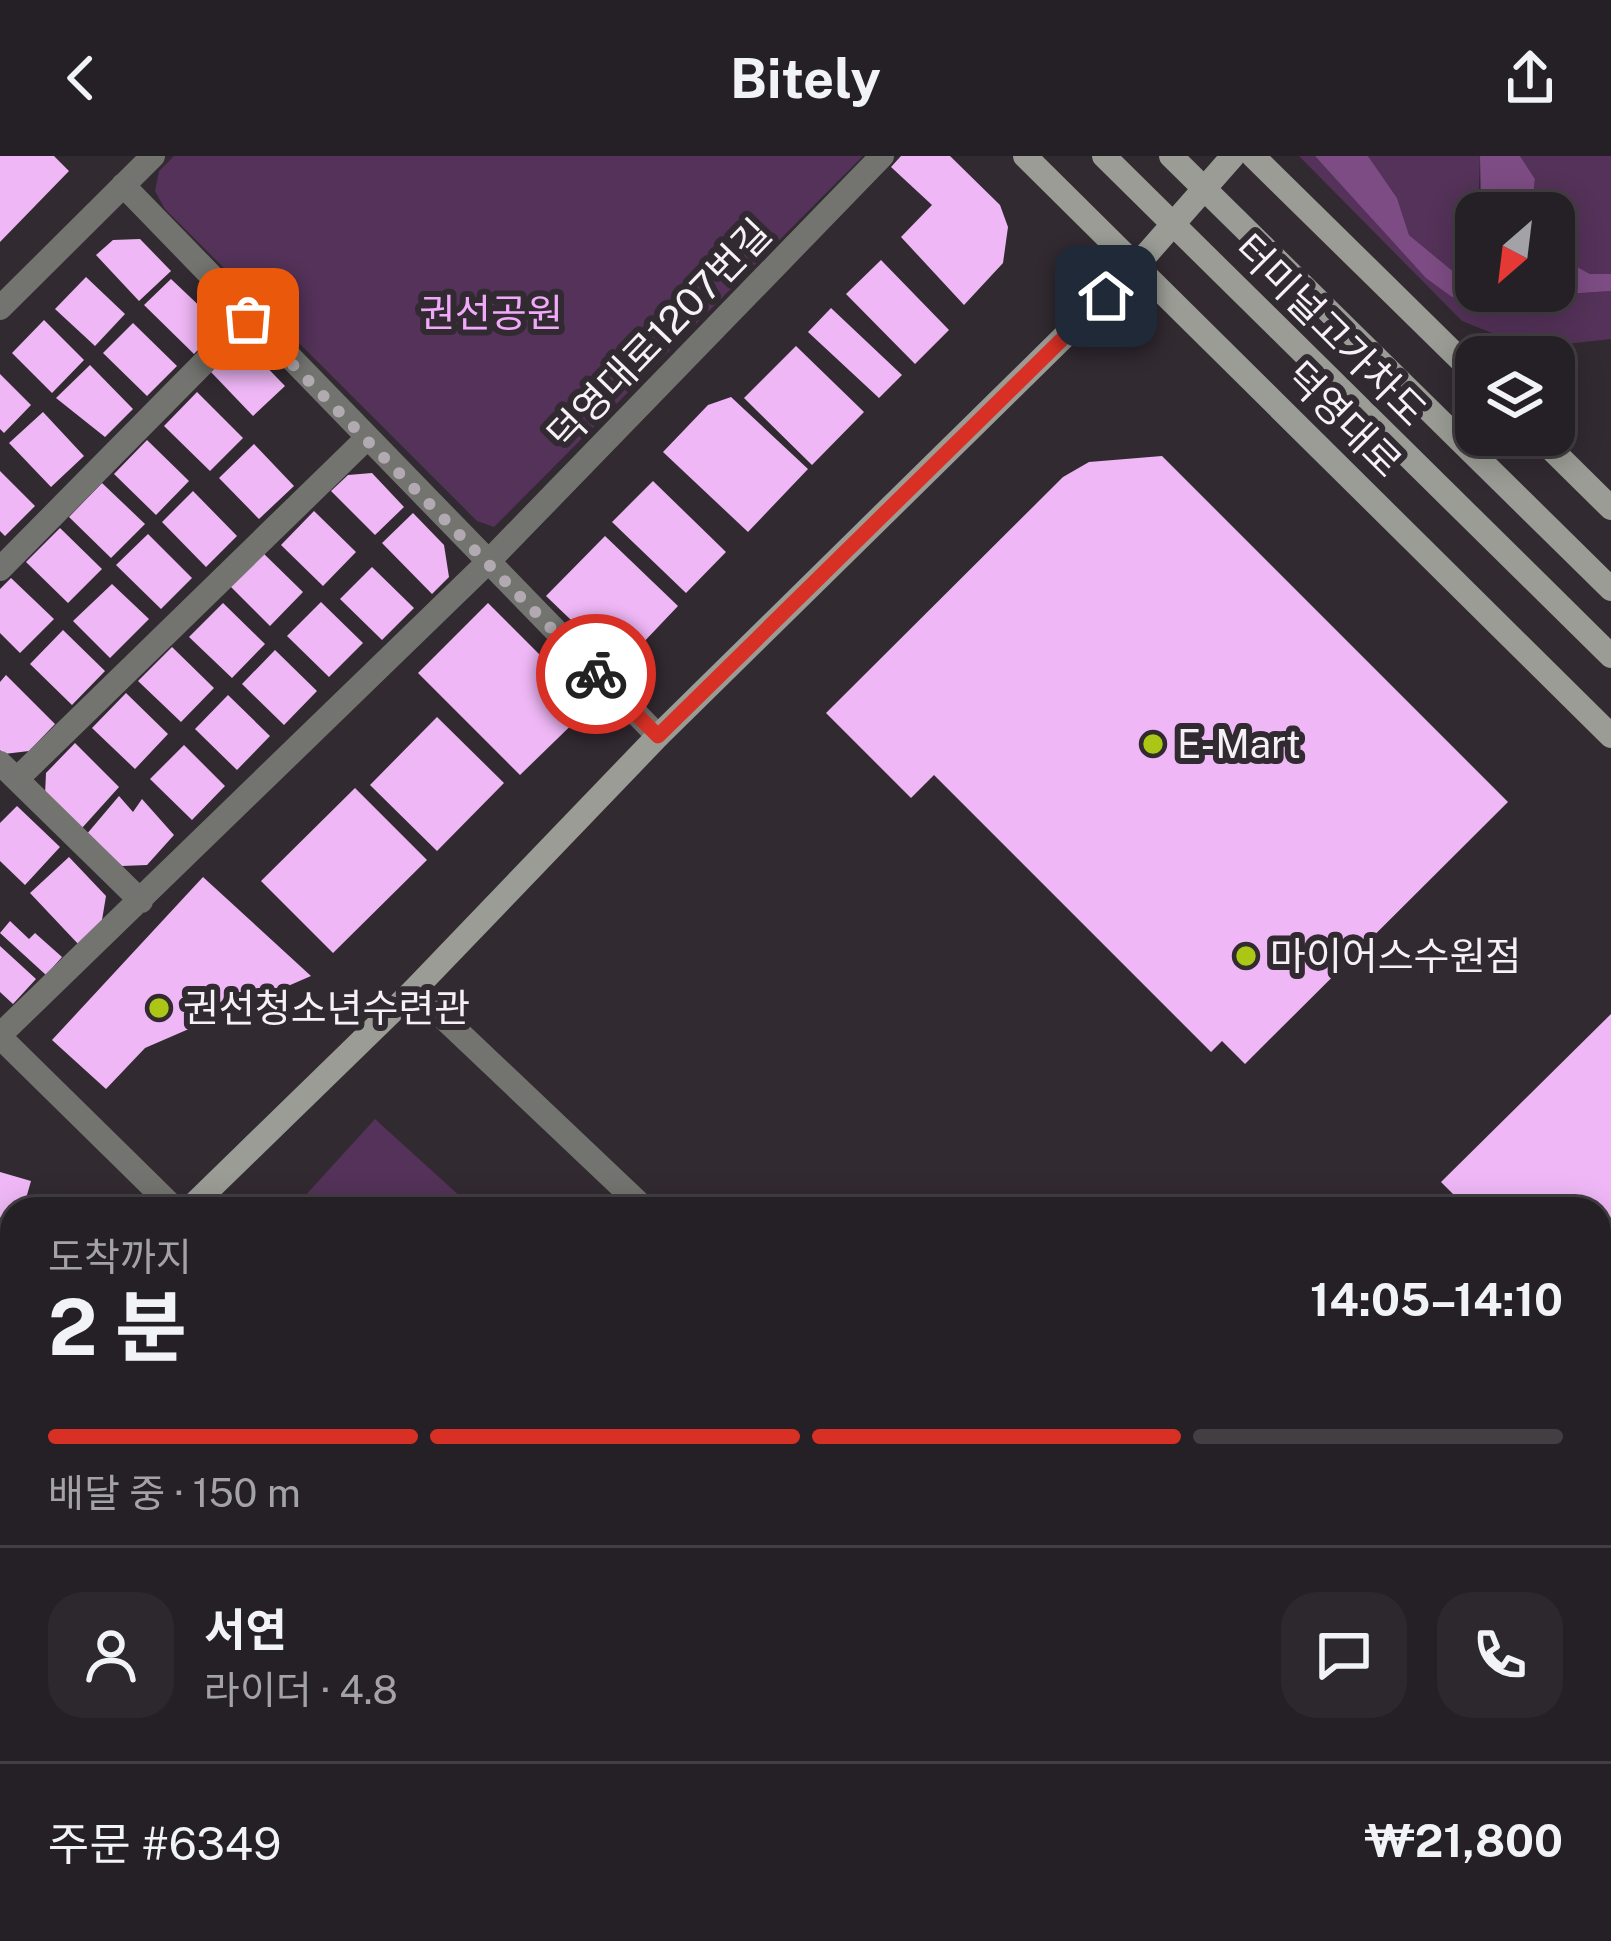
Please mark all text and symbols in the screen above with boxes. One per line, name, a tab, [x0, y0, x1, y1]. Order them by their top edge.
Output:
icon: back	[48, 45, 114, 111]
icon: share	[1497, 45, 1563, 111]
text: Bitely	[730, 47, 881, 110]
north arrow	[1455, 192, 1575, 312]
map controls	[1455, 192, 1575, 456]
street label: 덕영대로1207번길	[538, 210, 780, 458]
street label: 터미널고가차도	[1226, 225, 1436, 435]
pin	[1055, 245, 1157, 347]
icon: home	[1073, 263, 1139, 329]
pin	[197, 268, 299, 370]
icon: bag	[215, 286, 281, 352]
park label: 권선공원	[419, 290, 563, 336]
button: layers	[1455, 336, 1575, 456]
street label: 덕영대로	[1277, 352, 1411, 486]
courier	[536, 614, 656, 734]
icon: bike	[563, 641, 629, 707]
place label: E-Mart	[1177, 721, 1301, 767]
marker: E-Mart	[1140, 731, 1166, 757]
place label: 마이어스수원점	[1270, 933, 1521, 979]
marker: 마이어스수원점	[1233, 943, 1259, 969]
place label: 권선청소년수련관	[183, 985, 470, 1031]
marker: 권선청소년수련관	[146, 995, 172, 1021]
text: 도착까지	[48, 1234, 192, 1280]
text: 14:05–14:10	[1310, 1273, 1563, 1326]
text: 2 분	[48, 1281, 187, 1373]
text: 배달 중 · 150 m	[48, 1470, 301, 1516]
button: person	[48, 1592, 174, 1718]
button: chat	[1281, 1592, 1407, 1718]
button: phone	[1437, 1592, 1563, 1718]
text: 서연	[204, 1603, 287, 1656]
text: 라이더 · 4.8	[204, 1667, 398, 1713]
text: ₩21,800	[1364, 1814, 1563, 1867]
text: 주문 #6349	[48, 1817, 281, 1870]

